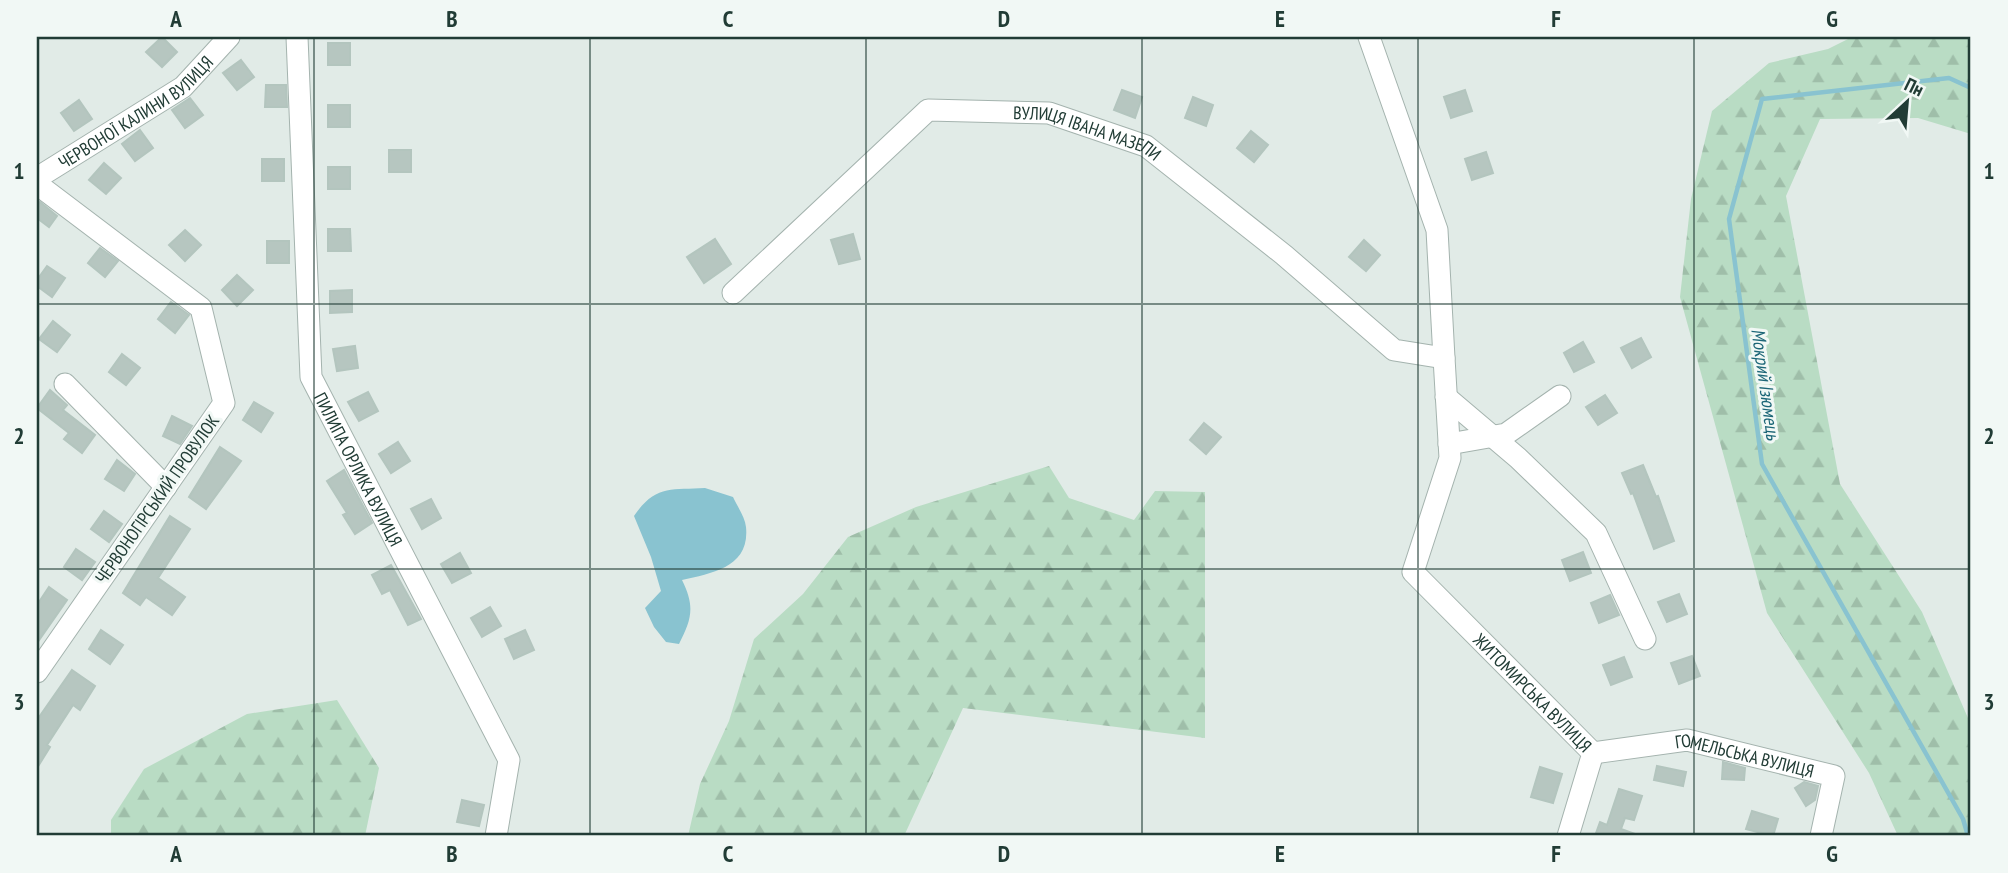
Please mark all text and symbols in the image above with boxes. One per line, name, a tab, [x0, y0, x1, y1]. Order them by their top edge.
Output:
text: A	[169, 4, 182, 33]
text: B	[446, 4, 458, 33]
text: C	[723, 4, 734, 33]
text: D	[998, 4, 1010, 33]
text: E	[1275, 4, 1285, 33]
text: F	[1551, 4, 1561, 33]
text: G	[1826, 4, 1838, 33]
street label: ЧЕРВОНОЇ КАЛИНИ ВУЛИЦЯ	[54, 51, 218, 173]
north arrow	[1871, 66, 1941, 136]
text: Пн	[1901, 72, 1928, 102]
street label: ВУЛИЦЯ ІВАНА МАЗЕПИ	[1013, 101, 1166, 165]
text: 1	[14, 156, 25, 185]
text: 1	[1984, 156, 1995, 185]
water label: Мокрий Ізюмець	[1746, 327, 1786, 442]
street label: ПИЛИПА ОРЛИКА ВУЛИЦЯ	[309, 388, 408, 550]
street label: ЧЕРВОНОГІРСЬКИЙ ПРОВУЛОК	[90, 410, 224, 588]
text: 2	[14, 421, 25, 450]
text: 2	[1984, 421, 1995, 450]
street label: ЖИТОМИРСЬКА ВУЛИЦЯ	[1468, 628, 1597, 757]
text: 3	[14, 687, 25, 716]
text: 3	[1984, 687, 1995, 716]
street label: ГОМЕЛЬСЬКА ВУЛИЦЯ	[1673, 728, 1816, 782]
text: A	[169, 839, 182, 868]
text: B	[446, 839, 458, 868]
text: C	[723, 839, 734, 868]
text: D	[998, 839, 1010, 868]
text: E	[1275, 839, 1285, 868]
text: F	[1551, 839, 1561, 868]
text: G	[1826, 839, 1838, 868]

